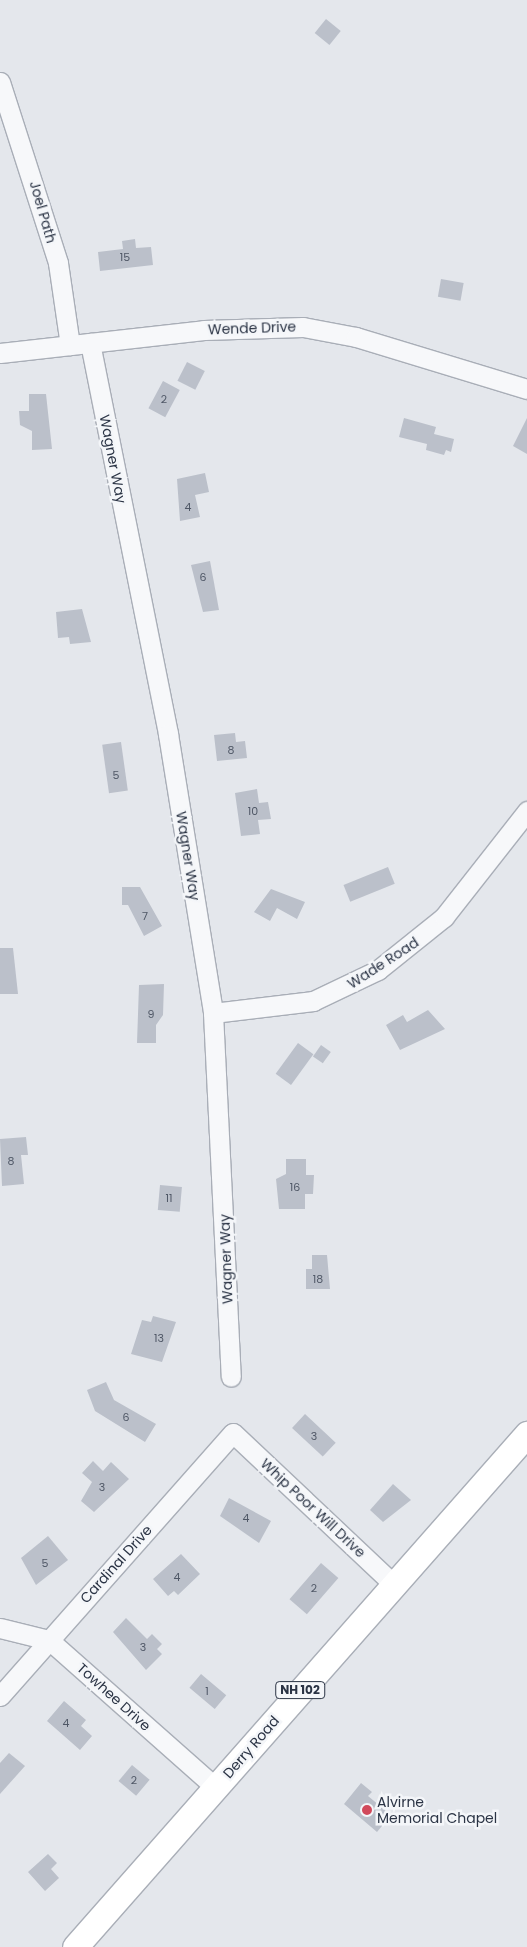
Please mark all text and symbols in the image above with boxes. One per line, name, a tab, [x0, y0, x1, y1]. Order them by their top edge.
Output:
street label: Joel Path	[26, 179, 60, 245]
house number: 15	[120, 250, 130, 264]
street label: Wende Drive	[208, 318, 296, 338]
house number: 2	[161, 392, 167, 406]
street label: Wagner Way	[96, 413, 130, 505]
house number: 4	[185, 500, 191, 514]
house number: 6	[200, 570, 206, 584]
house number: 8	[228, 743, 234, 757]
house number: 5	[113, 768, 119, 782]
house number: 10	[248, 804, 258, 818]
street label: Wagner Way	[173, 810, 203, 902]
house number: 7	[142, 909, 148, 923]
street label: Wade Road	[344, 934, 422, 992]
house number: 9	[148, 1007, 154, 1021]
house number: 8	[8, 1154, 14, 1168]
house number: 16	[290, 1180, 300, 1194]
house number: 11	[165, 1191, 173, 1205]
street label: Wagner Way	[216, 1214, 236, 1304]
house number: 18	[313, 1272, 323, 1286]
house number: 13	[154, 1331, 164, 1345]
house number: 6	[123, 1410, 129, 1424]
house number: 3	[311, 1429, 317, 1443]
street label: Whip Poor Will Drive	[257, 1455, 369, 1561]
house number: 3	[99, 1480, 105, 1494]
house number: 4	[243, 1511, 249, 1525]
street label: Cardinal Drive	[77, 1522, 155, 1606]
house number: 5	[42, 1556, 48, 1570]
house number: 4	[174, 1570, 180, 1584]
house number: 2	[311, 1581, 317, 1595]
house number: 3	[140, 1640, 146, 1654]
street label: Towhee Drive	[74, 1660, 154, 1734]
road number: NH 102	[275, 1680, 325, 1700]
house number: 1	[205, 1684, 209, 1698]
street label: Derry Road	[219, 1712, 283, 1782]
house number: 4	[63, 1716, 69, 1730]
house number: 2	[131, 1773, 137, 1787]
place label: Alvirne Memorial Chapel	[377, 1794, 497, 1826]
marker: Alvirne Memorial Chapel	[361, 1804, 373, 1816]

